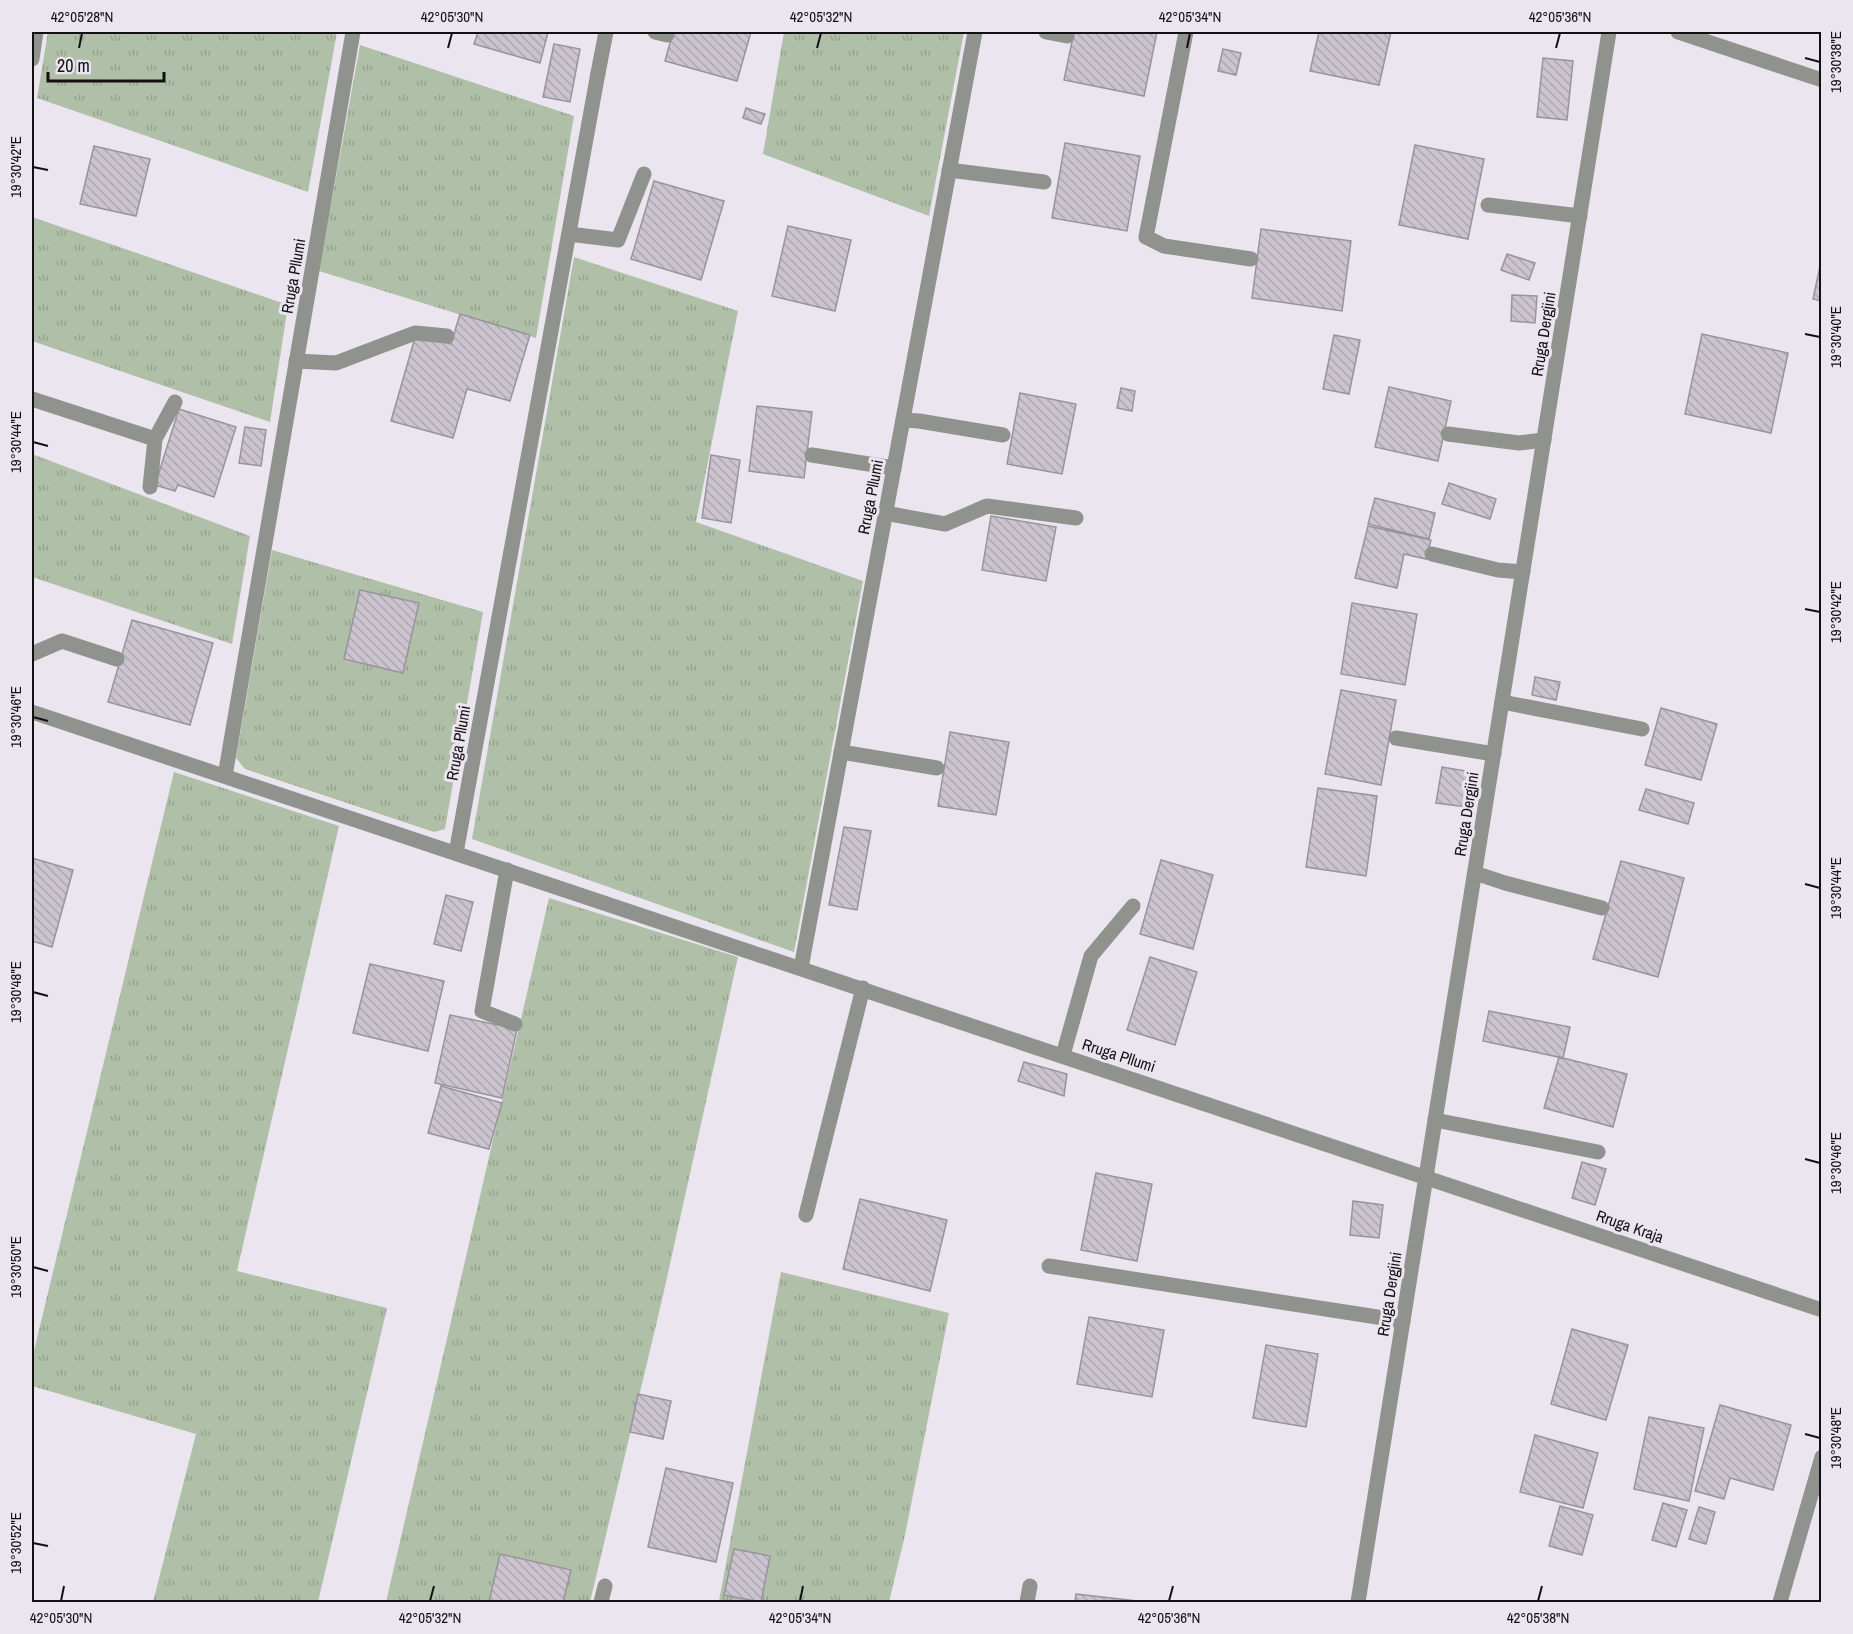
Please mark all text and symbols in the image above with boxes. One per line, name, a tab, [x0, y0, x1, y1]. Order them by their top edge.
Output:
text: 42°05'28"N	[51, 6, 113, 27]
text: 42°05'30"N	[421, 6, 483, 27]
text: 42°05'32"N	[790, 6, 852, 27]
text: 42°05'34"N	[1159, 6, 1221, 27]
text: 42°05'36"N	[1529, 6, 1591, 27]
text: 19°30'38"E	[1825, 31, 1846, 93]
scale bar	[48, 45, 164, 83]
text: 20 m	[57, 53, 90, 78]
text: 19°30'42"E	[5, 136, 26, 198]
street label: Rruga Pllumi	[276, 237, 310, 315]
street label: Rruga Dergjini	[1525, 290, 1561, 378]
text: 19°30'40"E	[1825, 306, 1846, 368]
text: 19°30'44"E	[5, 411, 26, 473]
street label: Rruga Pllumi	[852, 458, 888, 536]
text: 19°30'42"E	[1825, 581, 1846, 643]
text: 19°30'46"E	[5, 686, 26, 748]
street label: Rruga Pllumi	[441, 704, 475, 782]
street label: Rruga Dergjini	[1448, 770, 1484, 858]
text: 19°30'44"E	[1825, 857, 1846, 919]
text: 19°30'48"E	[5, 961, 26, 1023]
street label: Rruga Pllumi	[1080, 1033, 1158, 1077]
text: 19°30'46"E	[1825, 1132, 1846, 1194]
street label: Rruga Kraja	[1593, 1204, 1667, 1248]
text: 19°30'50"E	[5, 1236, 26, 1298]
street label: Rruga Dergjini	[1371, 1250, 1407, 1338]
text: 19°30'48"E	[1825, 1407, 1846, 1469]
text: 19°30'52"E	[5, 1512, 26, 1574]
text: 42°05'30"N	[30, 1607, 92, 1628]
text: 42°05'32"N	[399, 1607, 461, 1628]
text: 42°05'34"N	[769, 1607, 831, 1628]
text: 42°05'36"N	[1138, 1607, 1200, 1628]
text: 42°05'38"N	[1507, 1607, 1569, 1628]

